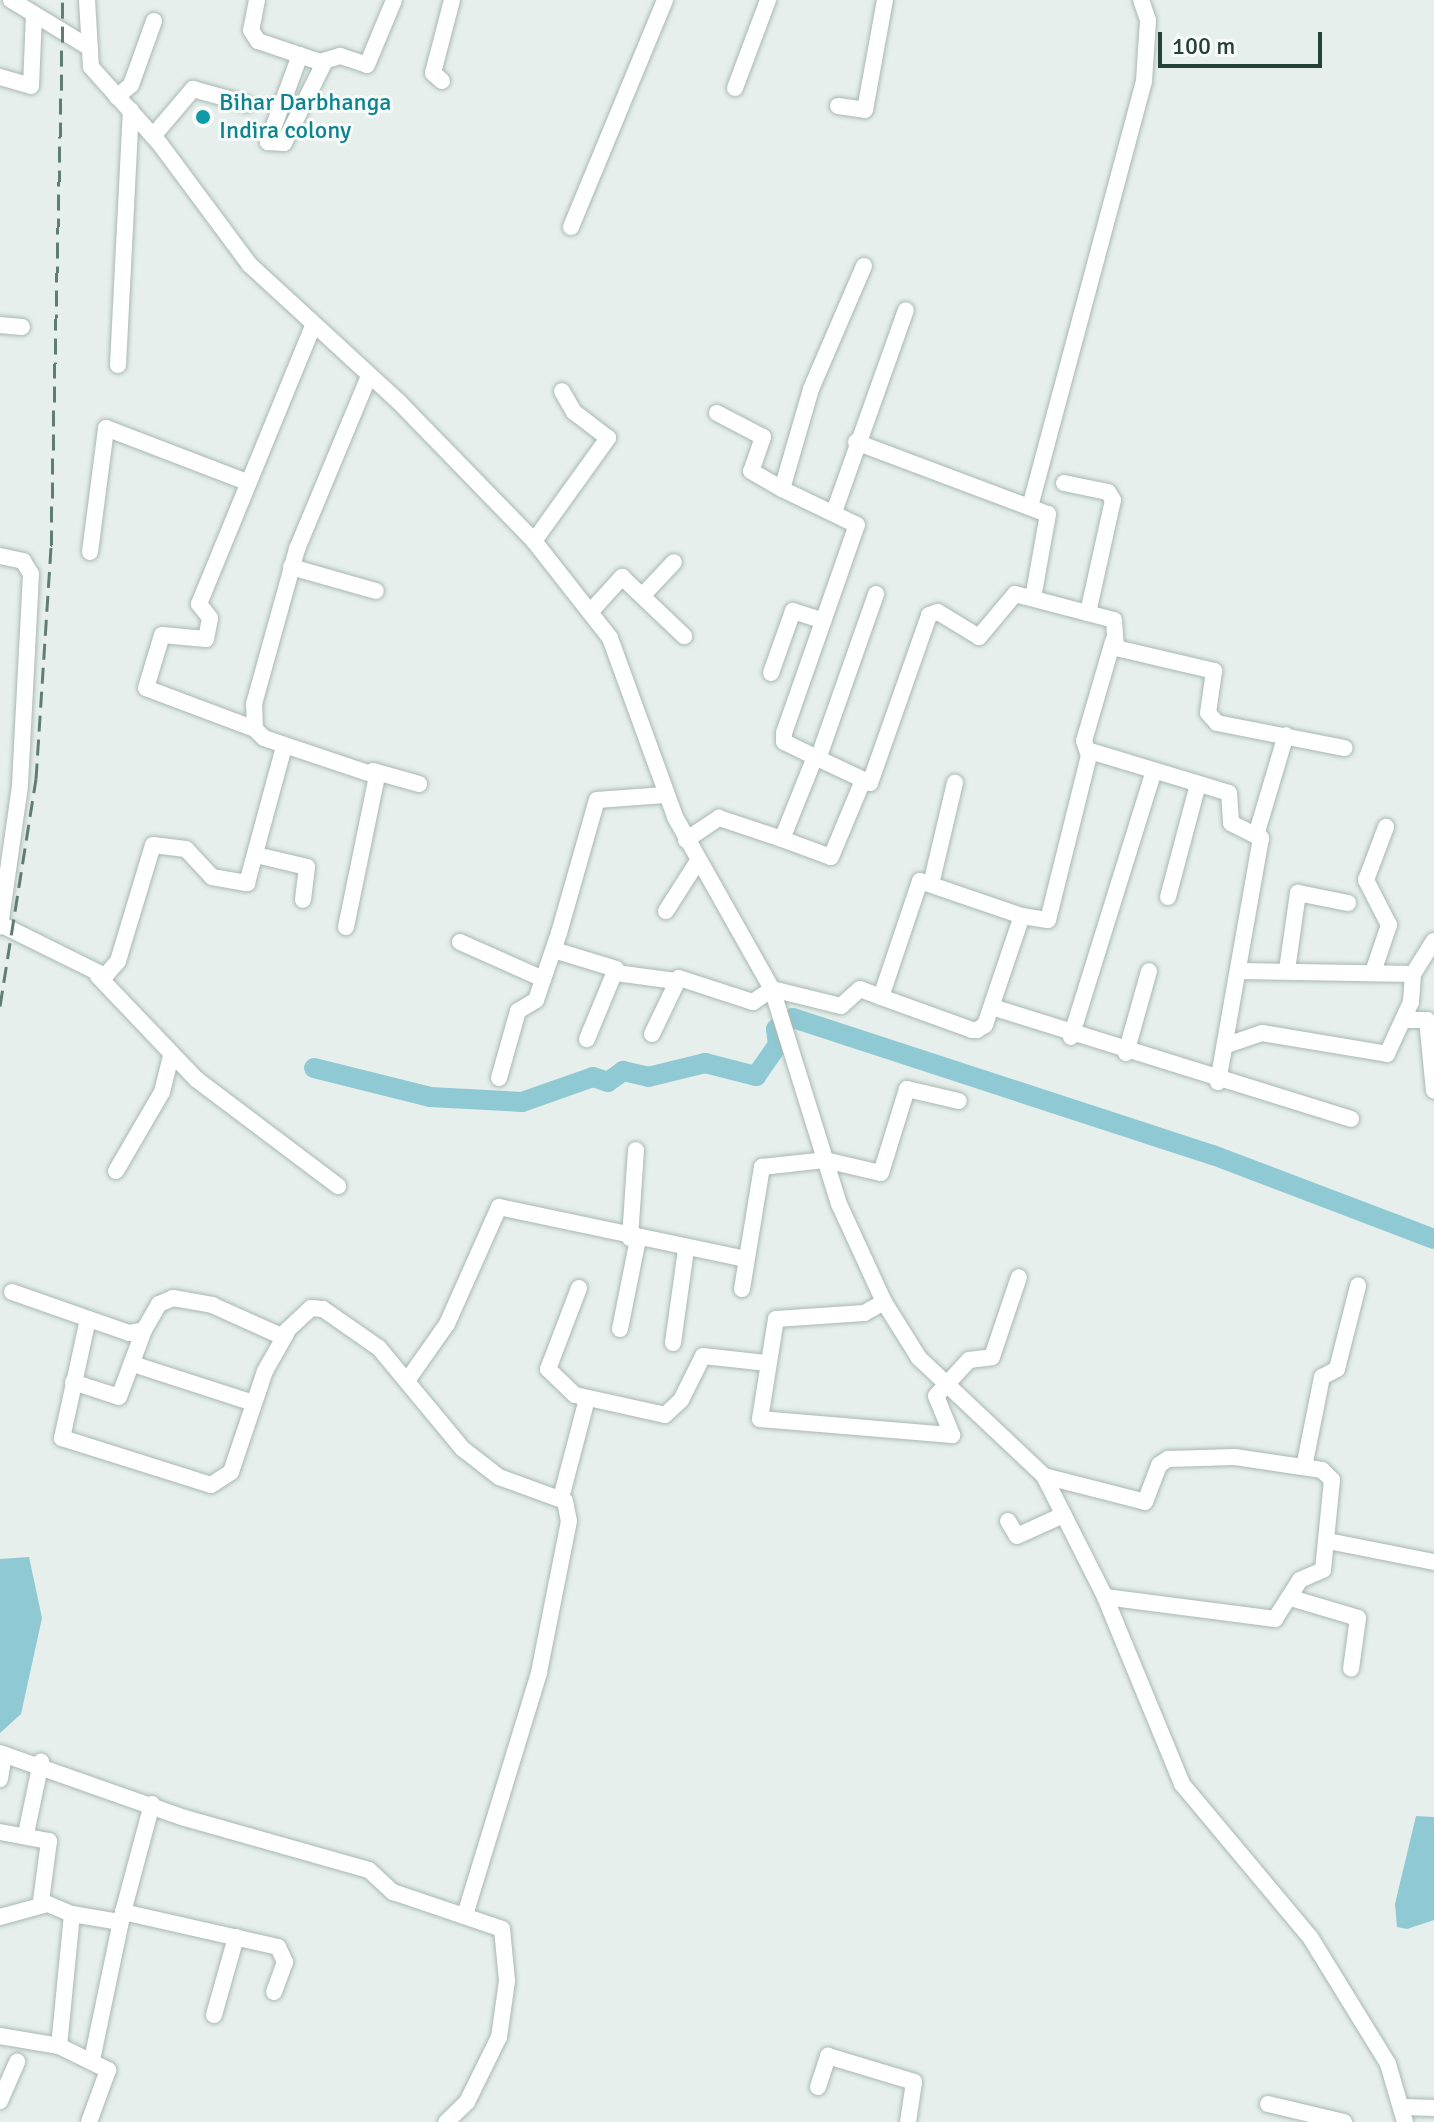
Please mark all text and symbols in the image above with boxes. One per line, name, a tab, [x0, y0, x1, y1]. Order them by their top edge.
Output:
scale bar	[1162, 16, 1326, 66]
text: 100 m	[1172, 31, 1235, 61]
place label: Bihar Darbhanga Indira colony	[219, 89, 392, 145]
marker: Bihar Darbhanga Indira colony	[194, 108, 212, 126]

